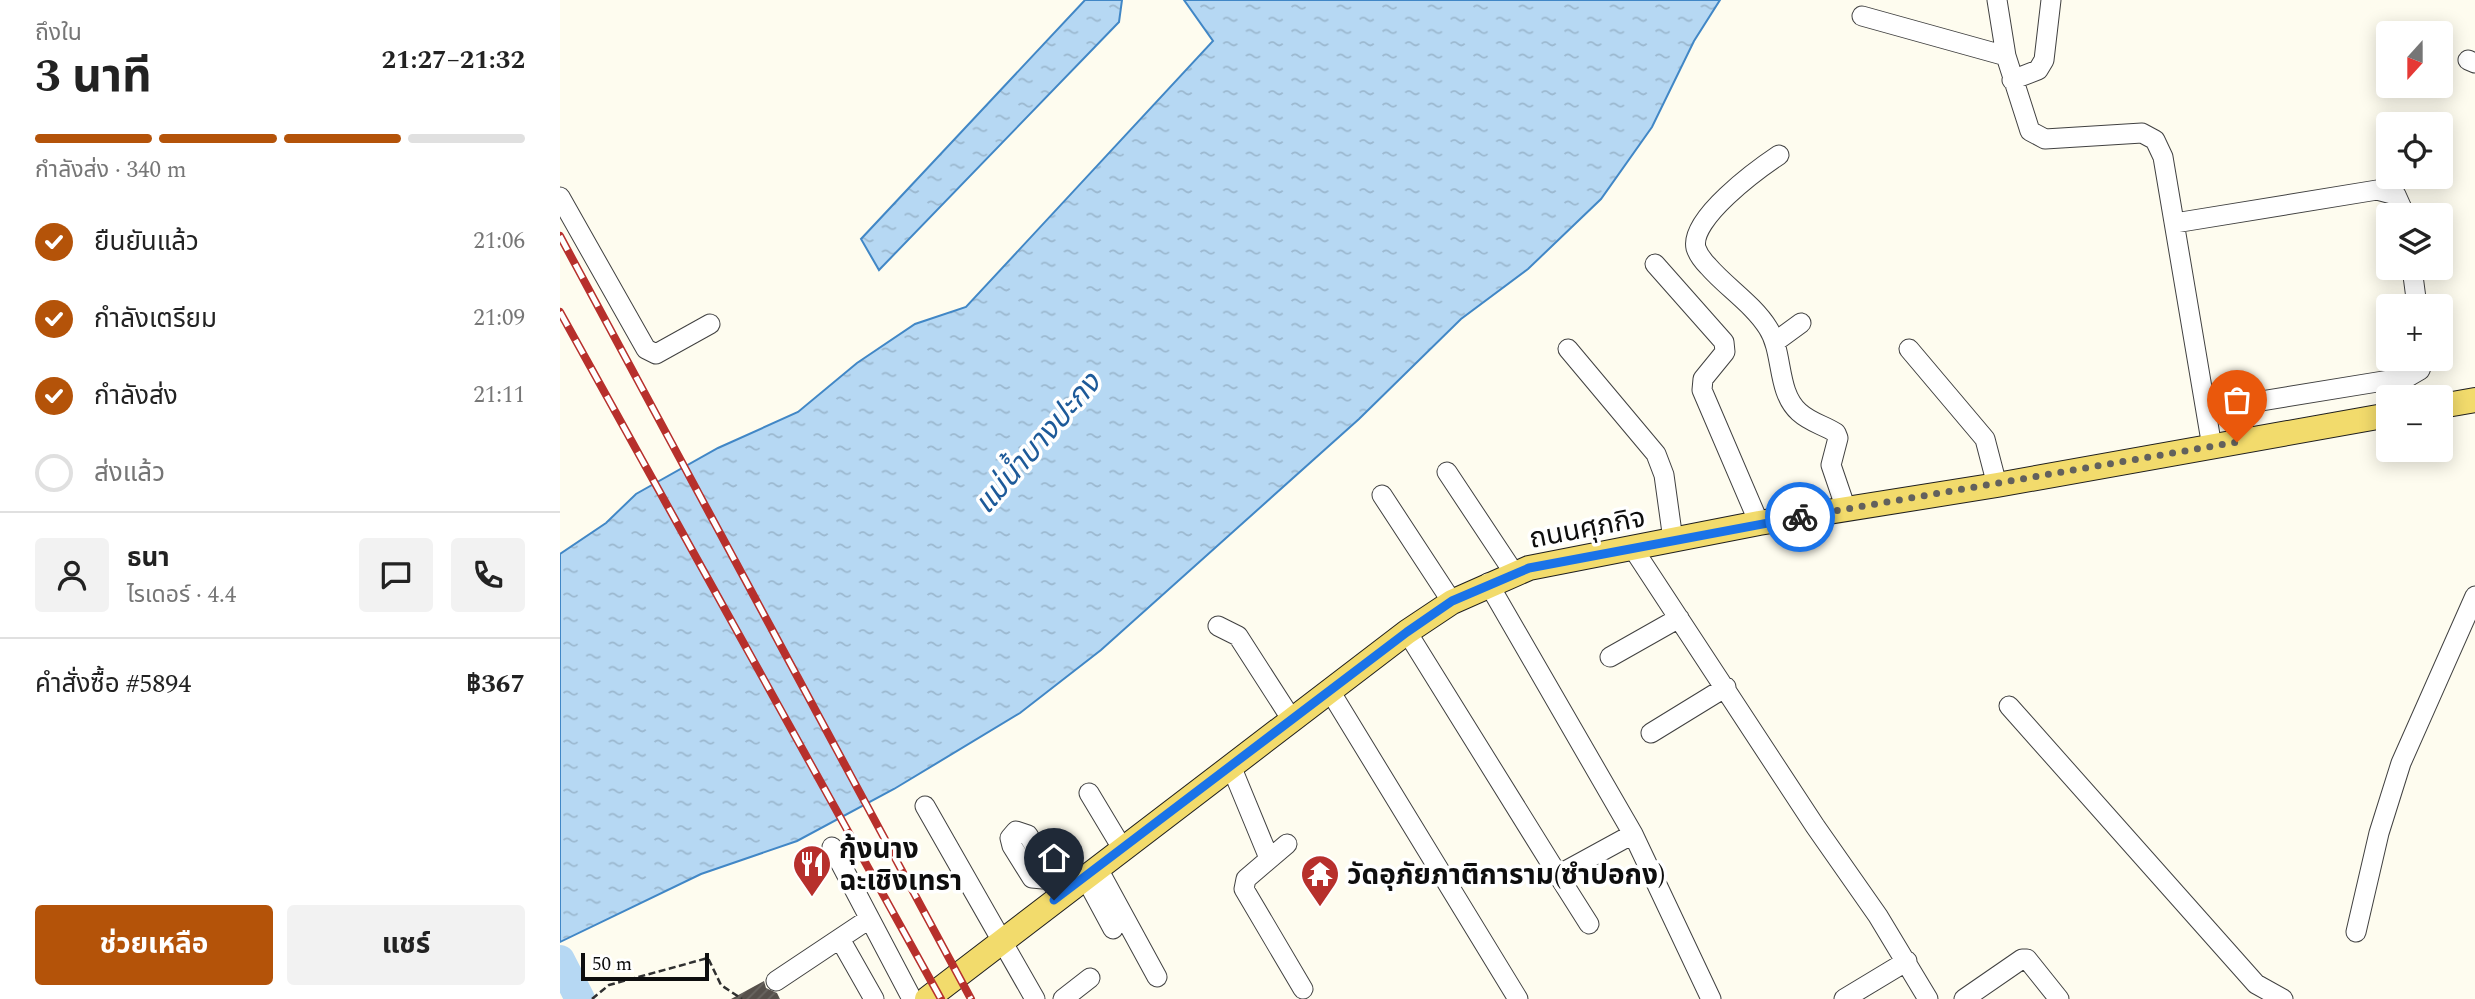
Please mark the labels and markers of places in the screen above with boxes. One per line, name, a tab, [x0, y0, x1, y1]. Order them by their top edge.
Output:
pin	[2207, 370, 2267, 442]
place label: กุ้งนาง ฉะเชิงเทรา	[839, 828, 962, 903]
pin	[1024, 828, 1084, 900]
restaurant icon: กุ้งนาง ฉะเชิงเทรา	[791, 843, 833, 898]
temple icon: วัดอุภัยภาติการาม(ซำปอกง)	[1299, 853, 1341, 908]
place label: วัดอุภัยภาติการาม(ซำปอกง)	[1347, 854, 1665, 897]

